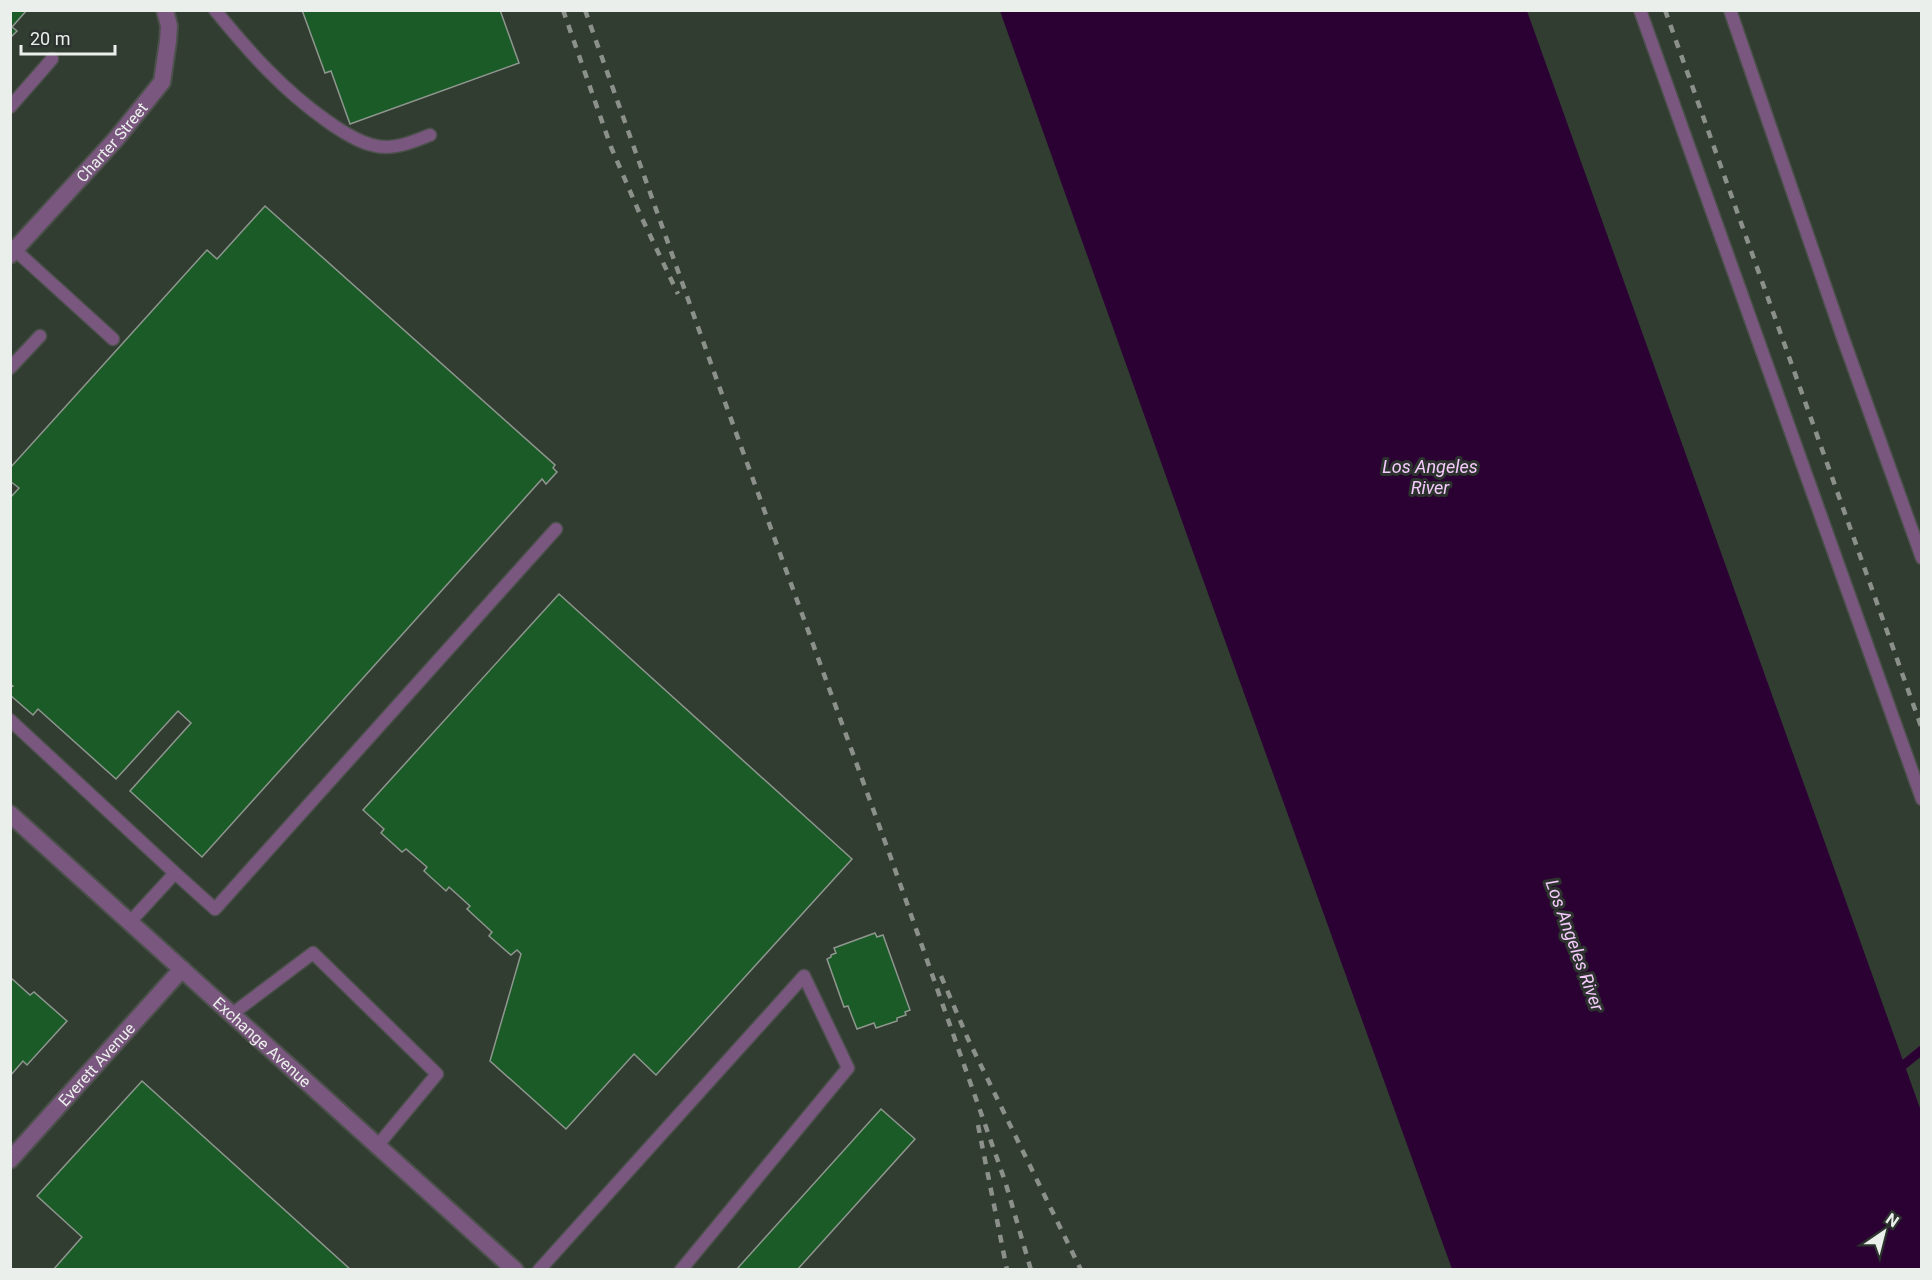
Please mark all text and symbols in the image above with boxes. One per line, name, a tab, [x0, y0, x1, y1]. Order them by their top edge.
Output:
scale bar	[21, 18, 116, 56]
text: 20 m	[30, 28, 70, 49]
street label: Charter Street	[72, 98, 151, 186]
water label: Los Angeles River	[1382, 456, 1478, 498]
water label: Los Angeles River	[1541, 876, 1609, 1015]
street label: Exchange Avenue	[209, 993, 315, 1091]
street label: Everett Avenue	[54, 1019, 139, 1110]
north arrow	[1854, 1202, 1914, 1262]
text: N	[1882, 1209, 1902, 1231]

